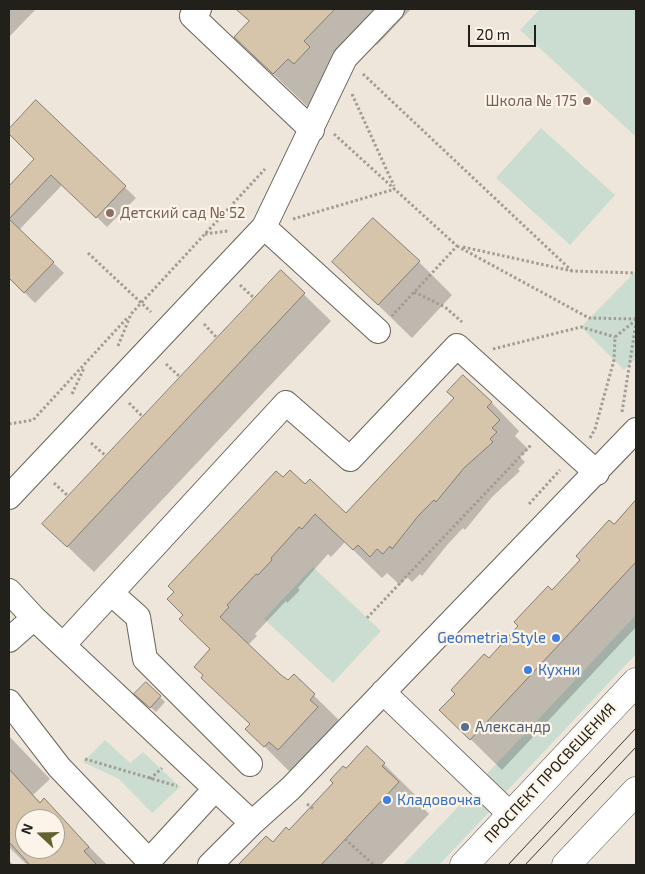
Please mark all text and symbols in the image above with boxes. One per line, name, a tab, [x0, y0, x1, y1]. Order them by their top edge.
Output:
scale bar	[470, 15, 538, 47]
text: 20 m	[476, 25, 510, 43]
place label: Школа № 175	[486, 92, 577, 110]
marker: Школа № 175	[581, 95, 593, 107]
place label: Детский сад № 52	[120, 204, 245, 222]
marker: Детский сад № 52	[104, 207, 116, 219]
place label: Geometria Style	[437, 629, 546, 647]
marker: Geometria Style	[550, 632, 562, 644]
place label: Кухни	[538, 661, 580, 679]
marker: Кухни	[522, 664, 534, 676]
street label: ПРОСПЕКТ ПРОСВЕЩЕНИЯ	[481, 699, 619, 847]
place label: Александр	[475, 718, 551, 736]
marker: Александр	[459, 721, 471, 733]
place label: Кладовочка	[397, 791, 481, 809]
marker: Кладовочка	[381, 794, 393, 806]
north arrow	[15, 809, 65, 859]
text: N	[17, 821, 36, 837]

